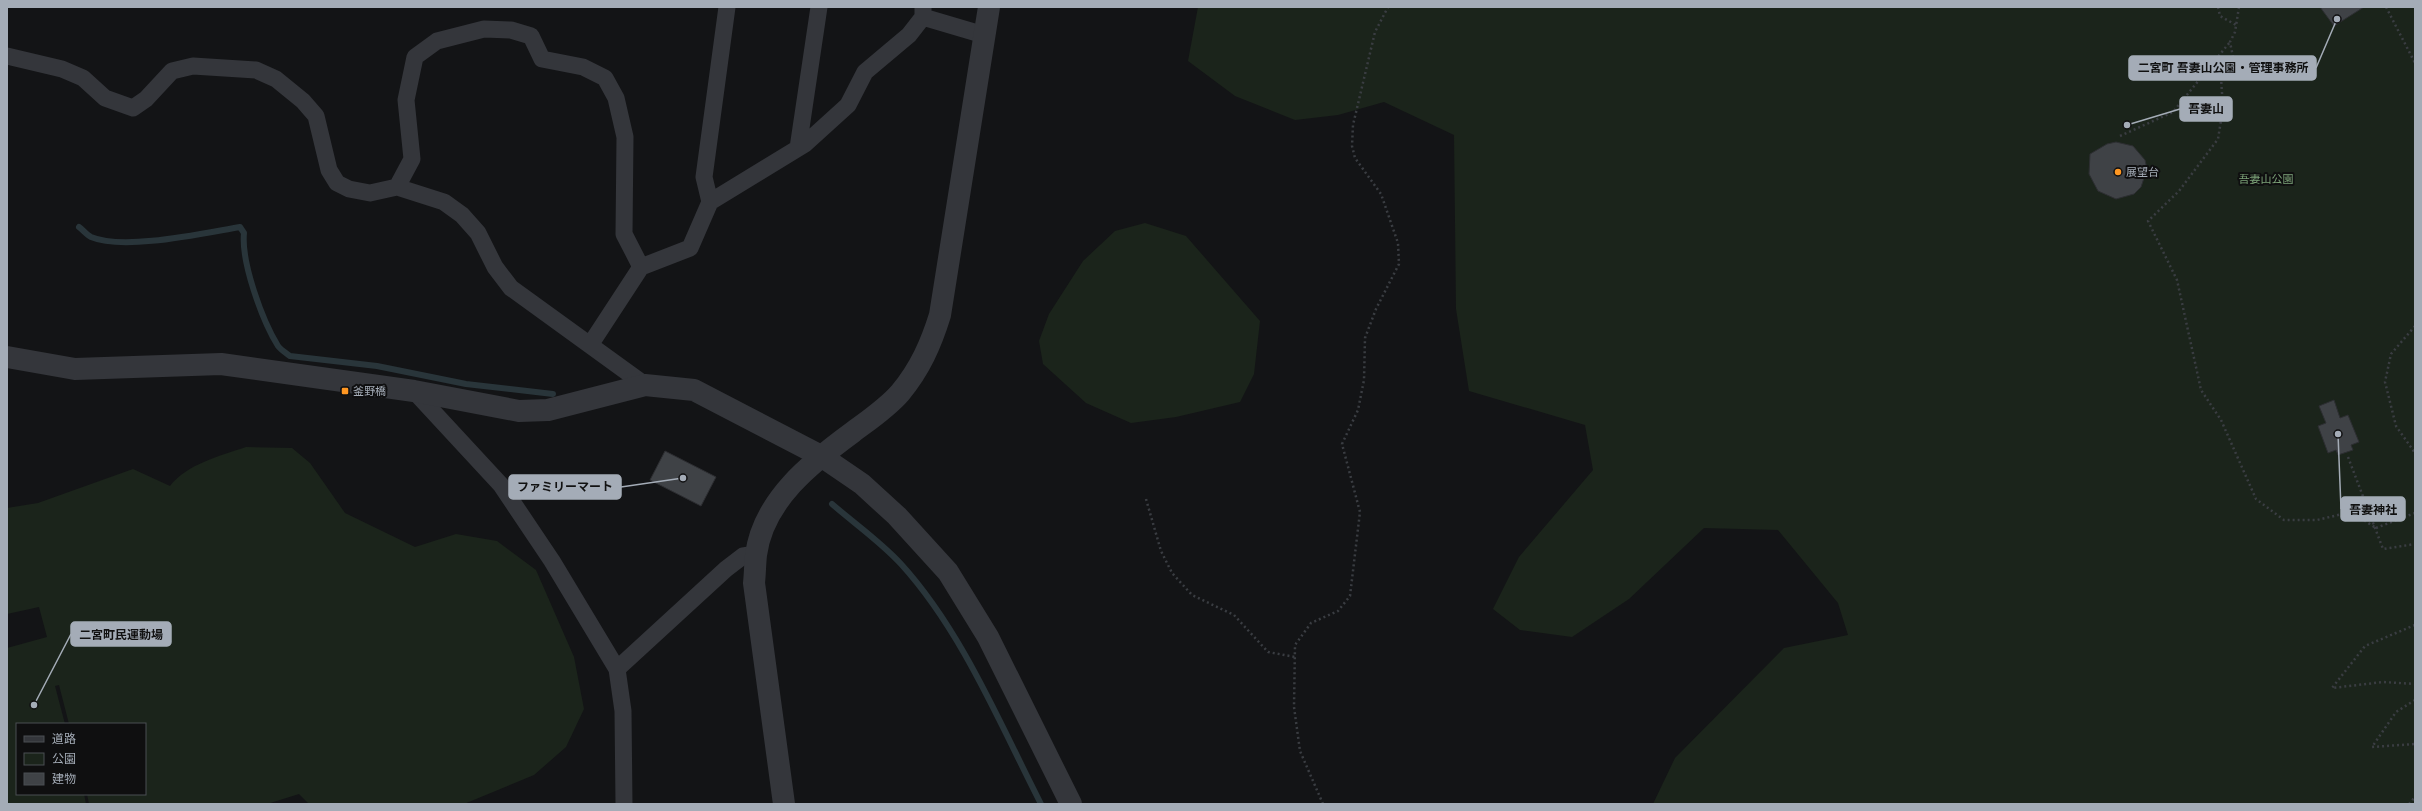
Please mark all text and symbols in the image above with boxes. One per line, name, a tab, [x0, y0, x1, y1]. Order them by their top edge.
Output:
callout: 二宮町 吾妻山公園・管理事務所	[2129, 56, 2316, 80]
text: 二宮町 吾妻山公園・管理事務所	[2137, 61, 2309, 75]
callout: 吾妻山	[2180, 97, 2232, 121]
text: 吾妻山	[2188, 102, 2224, 116]
place label: 展望台	[2126, 166, 2159, 179]
marker: 展望台	[2113, 167, 2123, 177]
park label: 吾妻山公園	[2239, 173, 2294, 186]
place label: 釜野橋	[353, 385, 386, 398]
marker: 釜野橋	[340, 386, 350, 396]
callout: ファミリーマート	[509, 475, 621, 499]
text: ファミリーマート	[517, 480, 613, 494]
callout: 吾妻神社	[2341, 497, 2405, 521]
text: 吾妻神社	[2349, 503, 2397, 517]
callout: 二宮町民運動場	[71, 622, 171, 646]
text: 二宮町民運動場	[79, 628, 163, 642]
legend	[16, 723, 146, 795]
text: 道路	[52, 732, 76, 746]
text: 公園	[52, 752, 76, 766]
text: 建物	[52, 772, 76, 786]

